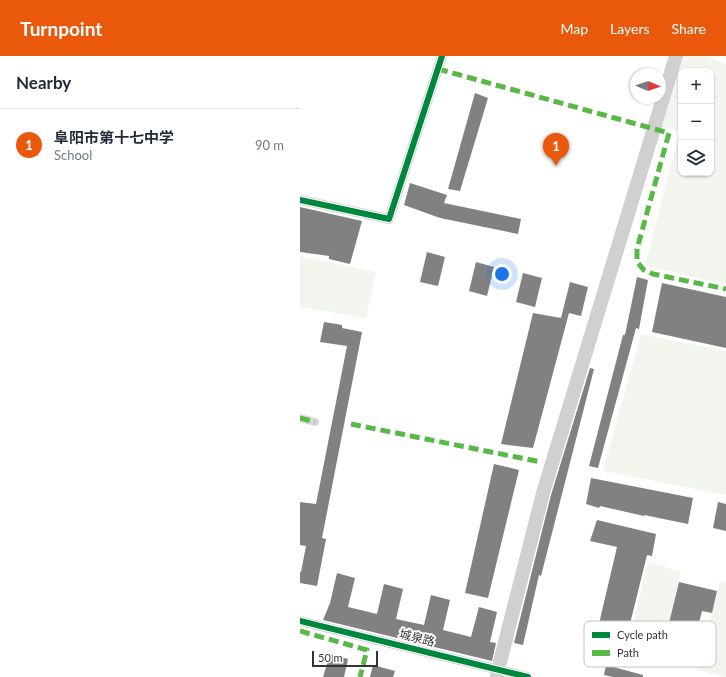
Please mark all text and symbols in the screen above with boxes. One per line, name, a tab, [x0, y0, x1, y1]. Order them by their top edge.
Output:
text: Turnpoint	[20, 17, 102, 40]
text: Map	[560, 20, 588, 37]
text: Layers	[610, 20, 650, 37]
text: Share	[672, 20, 706, 37]
north arrow	[630, 68, 666, 104]
map controls	[678, 68, 714, 176]
button: +	[678, 68, 714, 104]
text: Nearby	[16, 72, 71, 93]
button: −	[678, 104, 714, 140]
text: 阜阳市第十七中学	[54, 128, 174, 146]
pin: 1	[543, 133, 569, 166]
text: 1	[25, 137, 33, 153]
text: 90 m	[255, 137, 284, 153]
button: layers	[678, 140, 714, 176]
text: School	[54, 147, 92, 163]
your location	[492, 264, 512, 284]
legend	[584, 621, 716, 667]
street label: 城泉路	[398, 626, 436, 649]
text: Cycle path	[617, 628, 668, 641]
text: Path	[617, 646, 639, 659]
scale bar	[312, 649, 378, 668]
text: 50 m	[318, 651, 343, 664]

